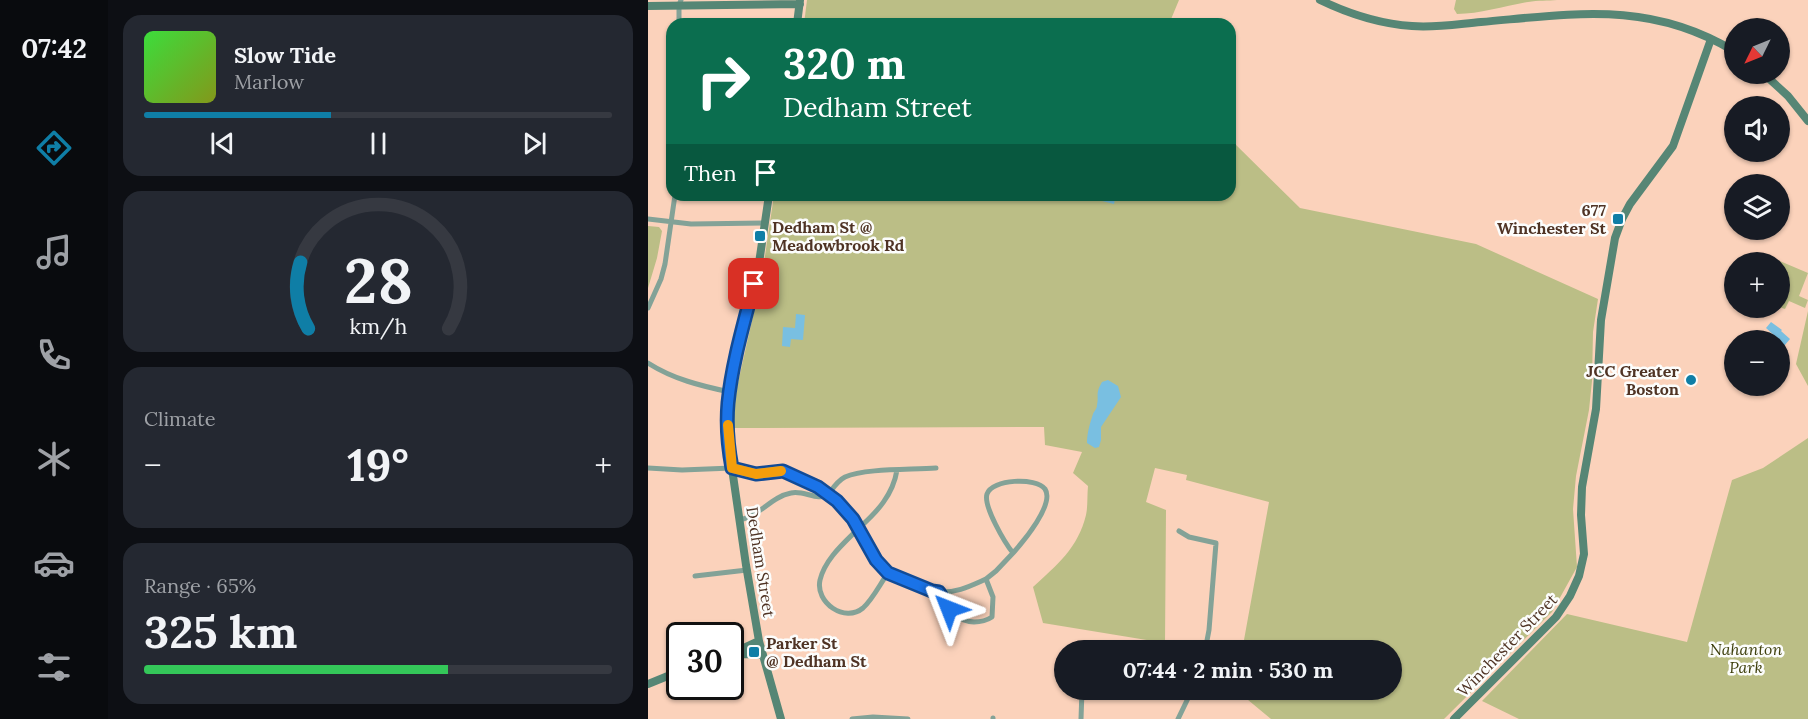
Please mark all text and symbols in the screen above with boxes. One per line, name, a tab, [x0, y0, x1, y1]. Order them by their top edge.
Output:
north arrow	[1724, 18, 1790, 84]
map controls	[1724, 18, 1790, 396]
text: 07:42	[21, 31, 87, 65]
text: 320 m	[783, 37, 905, 91]
text: Slow Tide	[234, 41, 336, 69]
icon: right	[684, 42, 762, 120]
text: Marlow	[234, 69, 304, 94]
text: Dedham Street	[783, 90, 972, 124]
button: sound	[1724, 96, 1790, 162]
icon: directions	[33, 127, 75, 169]
icon: previous	[206, 127, 239, 160]
icon: pause	[362, 127, 395, 160]
icon: next	[518, 127, 551, 160]
icon: arrive	[749, 156, 782, 189]
text: Then	[684, 159, 737, 187]
button: layers	[1724, 174, 1790, 240]
place label: 677 Winchester St	[1497, 200, 1606, 238]
marker: 677 Winchester St	[1611, 212, 1625, 226]
place label: Dedham St @ Meadowbrook Rd	[772, 217, 905, 255]
marker: Dedham St @ Meadowbrook Rd	[753, 229, 767, 243]
icon: music	[33, 231, 75, 273]
text: 28	[344, 240, 412, 320]
button: +	[1724, 252, 1790, 318]
pin	[728, 258, 779, 309]
icon: arrive	[737, 267, 770, 300]
text: km/h	[349, 312, 407, 340]
button: −	[1724, 330, 1790, 396]
icon: phone	[33, 334, 75, 376]
place label: JCC Greater Boston	[1586, 361, 1679, 399]
marker: JCC Greater Boston	[1684, 373, 1698, 387]
text: Climate	[144, 406, 216, 431]
text: 19°	[347, 436, 409, 493]
icon: climate	[33, 438, 75, 480]
text: −	[144, 444, 162, 486]
text: +	[594, 444, 612, 486]
street label: Dedham Street	[742, 505, 780, 620]
icon: car	[33, 542, 75, 584]
text: Range · 65%	[144, 573, 256, 598]
position arrow	[917, 577, 981, 641]
street label: Winchester Street	[1453, 589, 1562, 701]
text: 325 km	[144, 603, 297, 660]
speed limit sign: 30	[666, 622, 744, 700]
place label: Parker St @ Dedham St	[766, 633, 867, 671]
park label: Nahanton Park	[1710, 639, 1782, 677]
marker: Parker St @ Dedham St	[747, 645, 761, 659]
icon: filters	[33, 646, 75, 688]
text: 07:44 · 2 min · 530 m	[1123, 656, 1333, 684]

